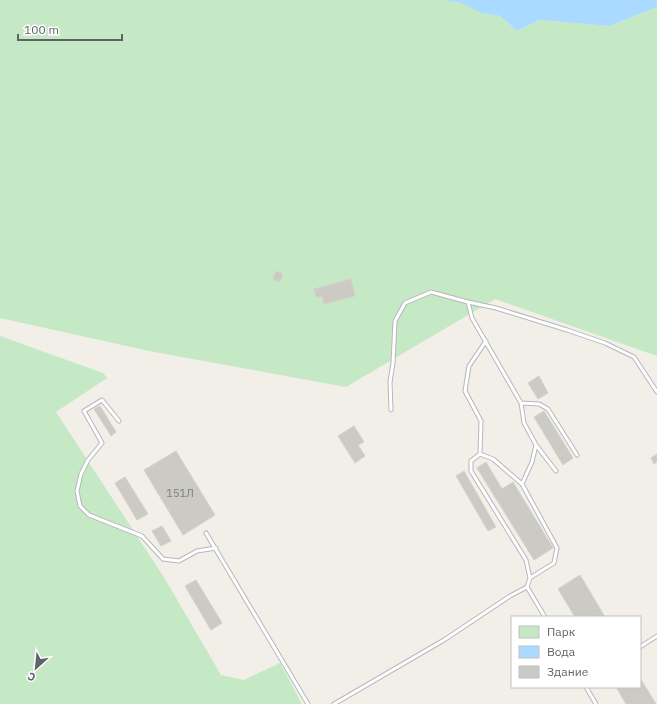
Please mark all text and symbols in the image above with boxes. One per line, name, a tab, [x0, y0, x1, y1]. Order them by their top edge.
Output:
scale bar	[18, 16, 122, 42]
text: 100 m	[24, 22, 59, 37]
house number: 151Л	[166, 486, 194, 500]
legend	[511, 616, 641, 688]
text: Парк	[547, 624, 576, 639]
text: Вода	[547, 644, 576, 659]
north arrow	[16, 648, 56, 688]
text: Здание	[547, 664, 589, 679]
text: С	[25, 669, 38, 685]

